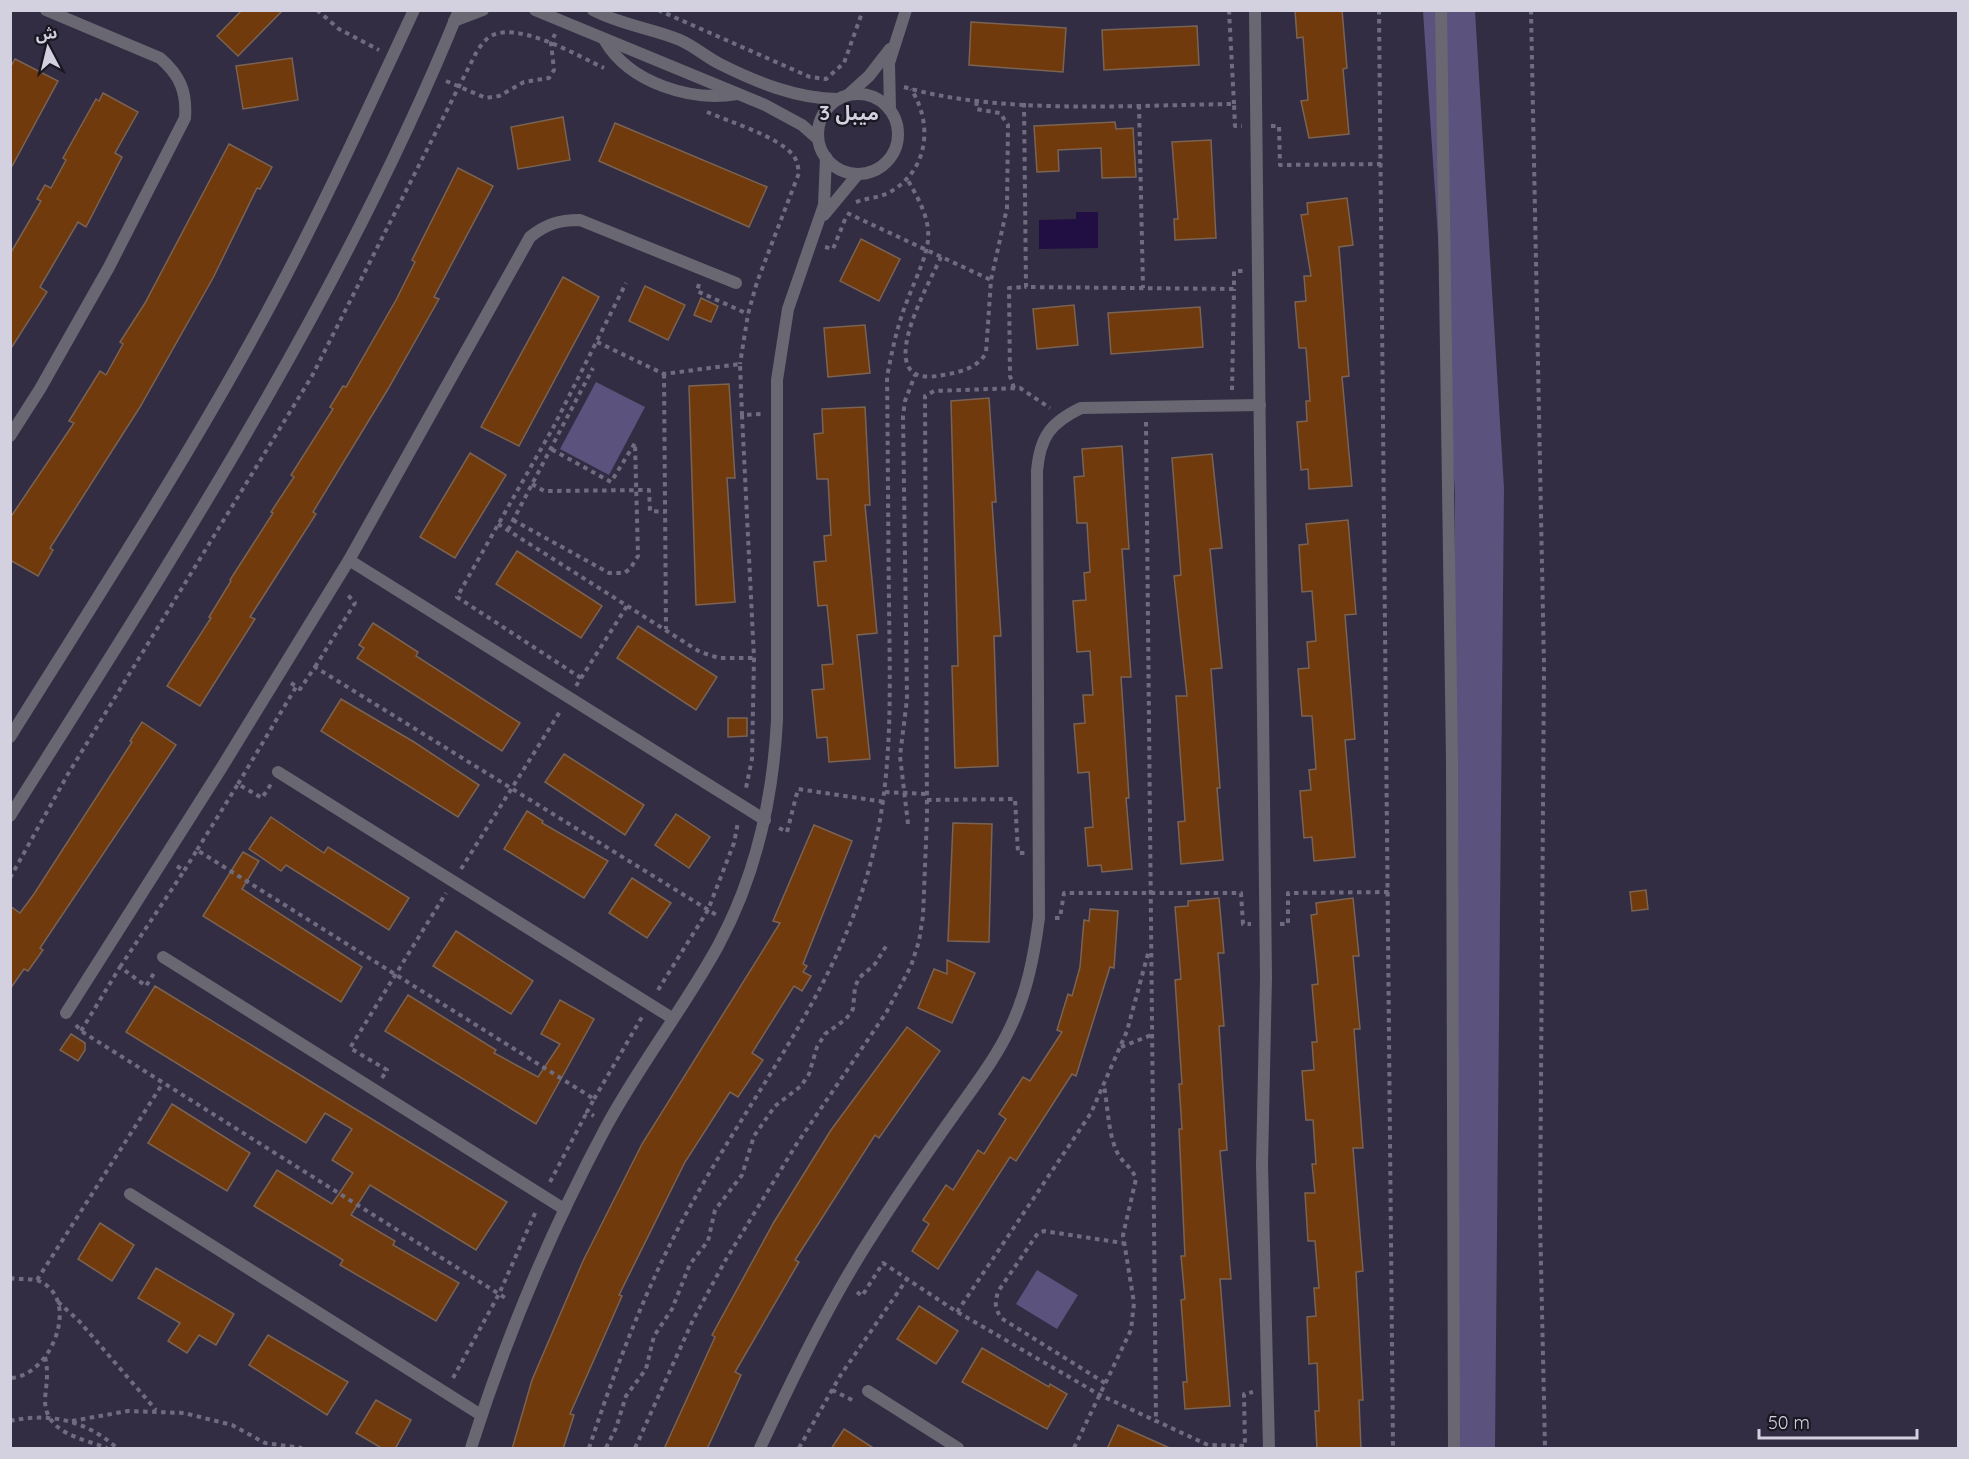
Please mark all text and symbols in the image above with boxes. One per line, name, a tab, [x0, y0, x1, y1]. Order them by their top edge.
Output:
north arrow	[18, 18, 78, 78]
text: ش	[34, 22, 58, 44]
district label: ميبل 3	[819, 100, 879, 125]
scale bar	[1759, 1402, 1916, 1440]
text: 50 m	[1768, 1411, 1810, 1434]

